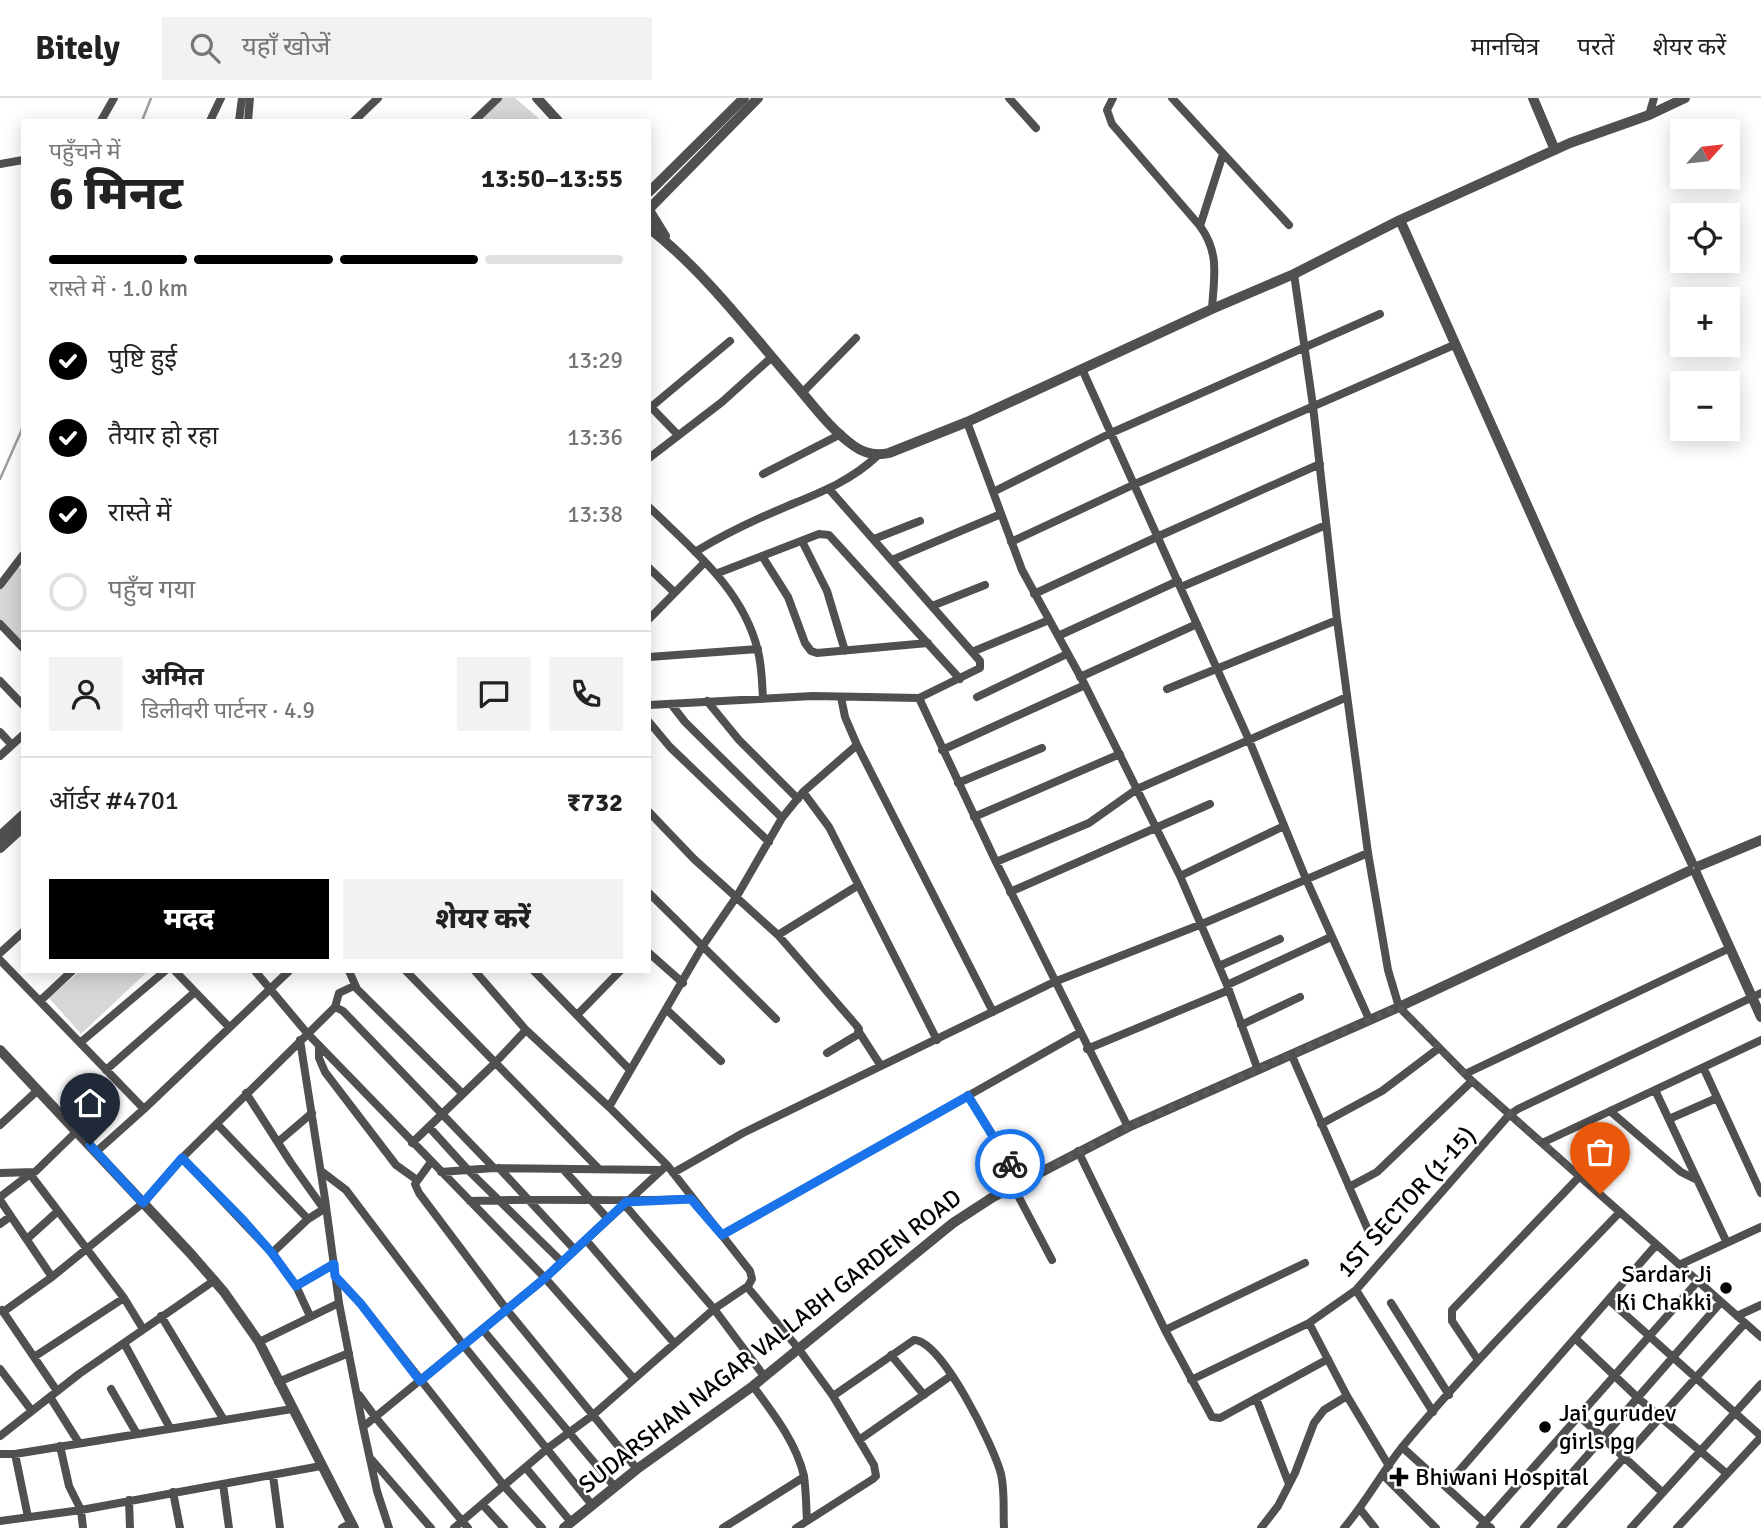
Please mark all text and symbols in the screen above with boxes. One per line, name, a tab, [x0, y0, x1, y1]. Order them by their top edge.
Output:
search box	[162, 17, 652, 80]
text: Bitely	[35, 28, 120, 69]
icon: search	[186, 29, 224, 67]
text: यहाँ खोजें	[242, 31, 330, 63]
text: मानचित्र	[1471, 32, 1539, 62]
text: परतें	[1577, 32, 1614, 62]
text: शेयर करें	[1652, 32, 1726, 62]
north arrow	[1670, 119, 1740, 189]
map controls	[1670, 119, 1740, 441]
text: पहुँचने में	[49, 137, 120, 166]
text: 13:50–13:55	[481, 163, 623, 195]
text: 6 मिनट	[49, 166, 183, 222]
button: locate	[1670, 203, 1740, 273]
text: रास्ते में · 1.0 km	[49, 274, 188, 303]
button: +	[1670, 287, 1740, 357]
icon: check	[49, 342, 87, 380]
text: पुष्टि हुई	[108, 343, 177, 375]
text: 13:29	[567, 346, 623, 375]
button: −	[1670, 371, 1740, 441]
icon: check	[49, 419, 87, 457]
text: तैयार हो रहा	[108, 420, 218, 452]
text: 13:36	[567, 423, 623, 452]
icon: check	[49, 496, 87, 534]
text: रास्ते में	[108, 497, 172, 529]
text: 13:38	[567, 500, 623, 529]
text: पहुँच गया	[108, 574, 195, 606]
button: person	[49, 657, 123, 731]
button: chat	[457, 657, 531, 731]
button: phone	[549, 657, 623, 731]
text: अमित	[141, 661, 204, 693]
text: डिलीवरी पार्टनर · 4.9	[141, 696, 315, 725]
text: ऑर्डर #4701	[49, 785, 179, 817]
text: ₹732	[567, 787, 623, 819]
button: मदद	[49, 879, 329, 959]
button: शेयर करें	[343, 879, 623, 959]
pin	[60, 1073, 120, 1145]
icon: home	[71, 1084, 109, 1122]
street label: 1ST SECTOR (1-15)	[1330, 1120, 1482, 1284]
pin	[1570, 1122, 1630, 1194]
courier	[975, 1129, 1045, 1199]
icon: bag	[1581, 1133, 1619, 1171]
icon: bike	[991, 1145, 1029, 1183]
street label: SUDARSHAN NAGAR VALLABH GARDEN ROAD	[573, 1182, 967, 1500]
place label: Sardar Ji Ki Chakki	[1616, 1259, 1712, 1317]
marker: Sardar Ji Ki Chakki	[1718, 1280, 1734, 1296]
place label: Jai gurudev girls pg	[1559, 1398, 1676, 1456]
marker: Jai gurudev girls pg	[1537, 1419, 1553, 1435]
place label: Bhiwani Hospital	[1415, 1462, 1589, 1492]
marker: Bhiwani Hospital	[1389, 1467, 1409, 1487]

